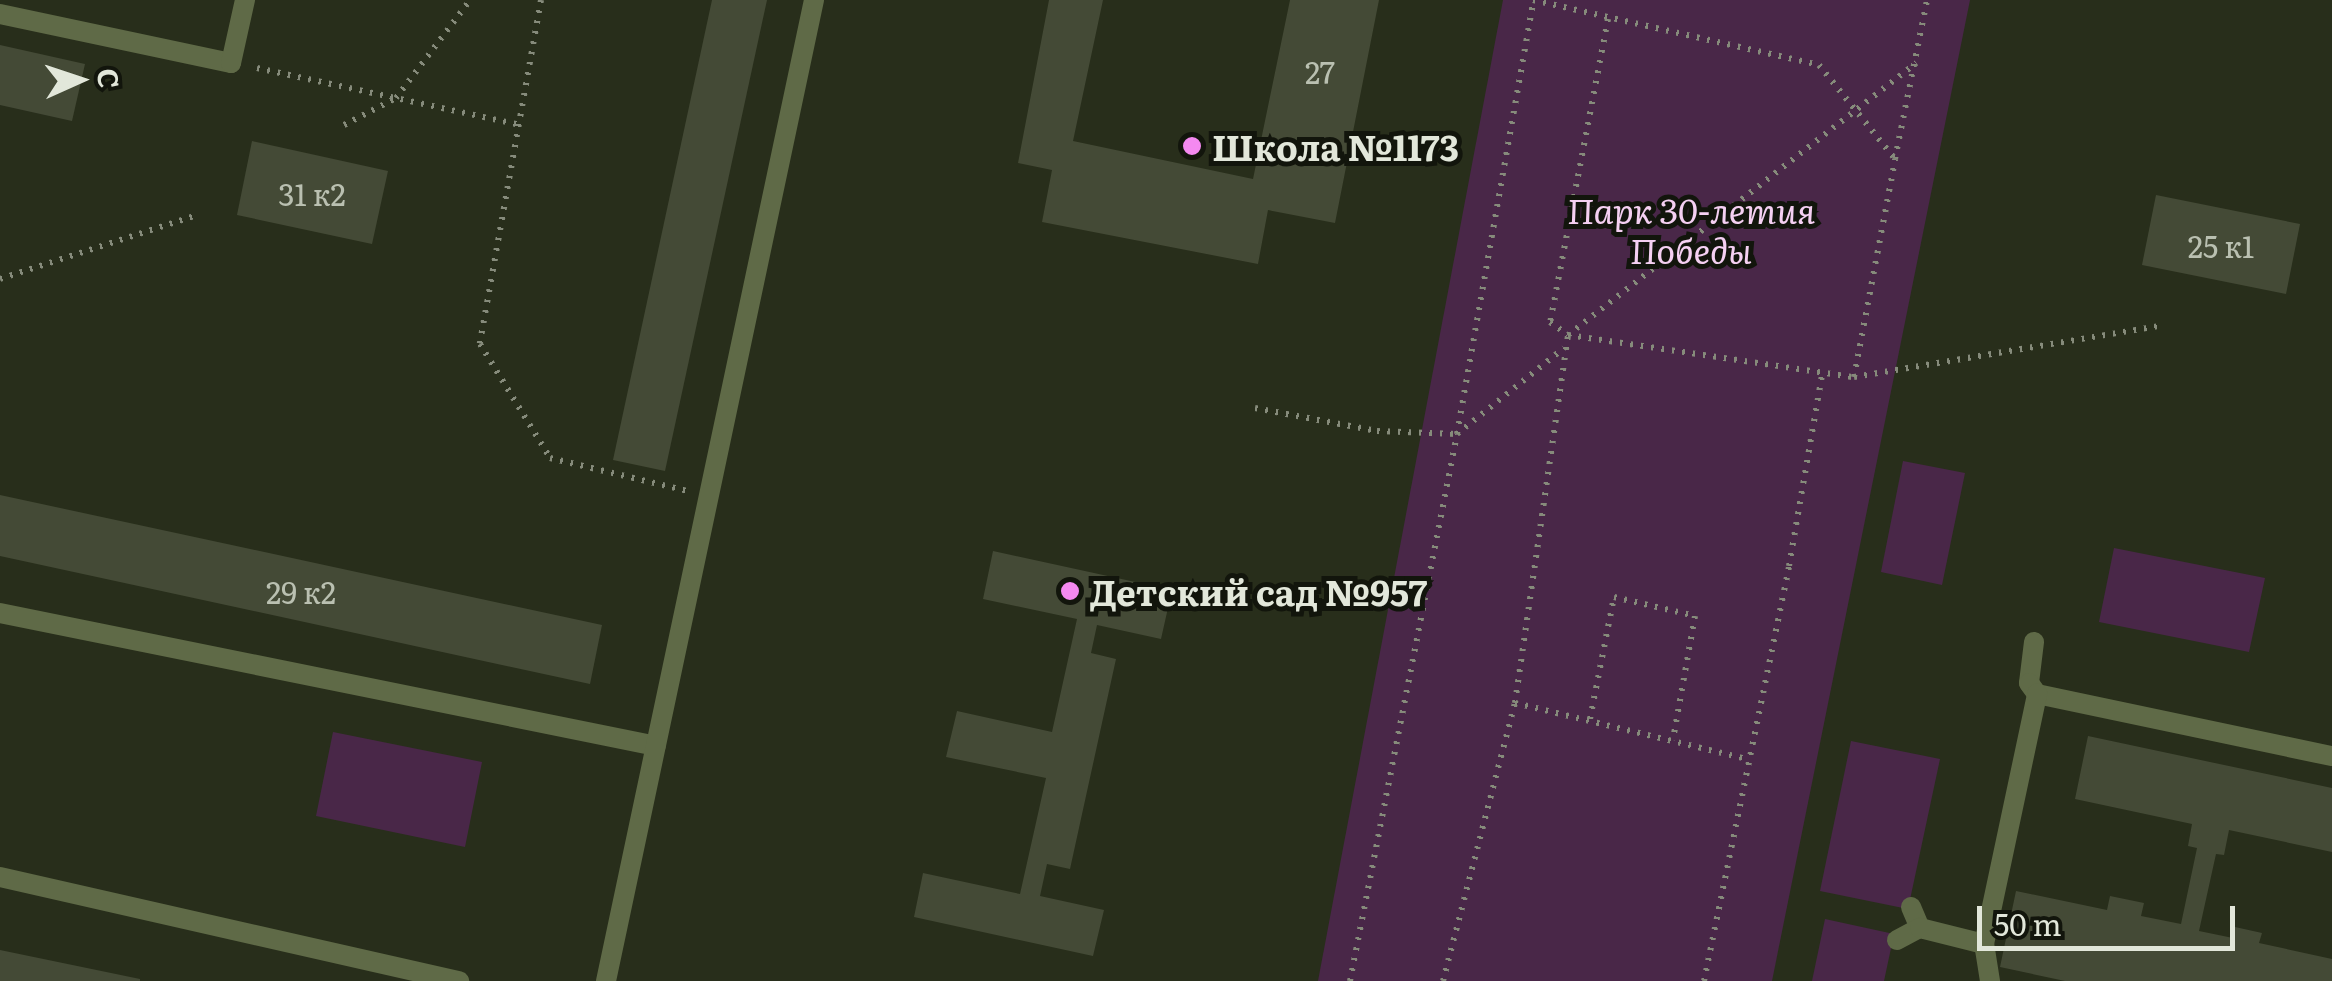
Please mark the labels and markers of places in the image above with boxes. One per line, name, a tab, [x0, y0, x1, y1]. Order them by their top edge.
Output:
place label: Школа №1173	[1212, 125, 1459, 167]
marker: Школа №1173	[1181, 135, 1203, 157]
place label: Детский сад №957	[1090, 570, 1427, 612]
marker: Детский сад №957	[1059, 580, 1081, 602]

